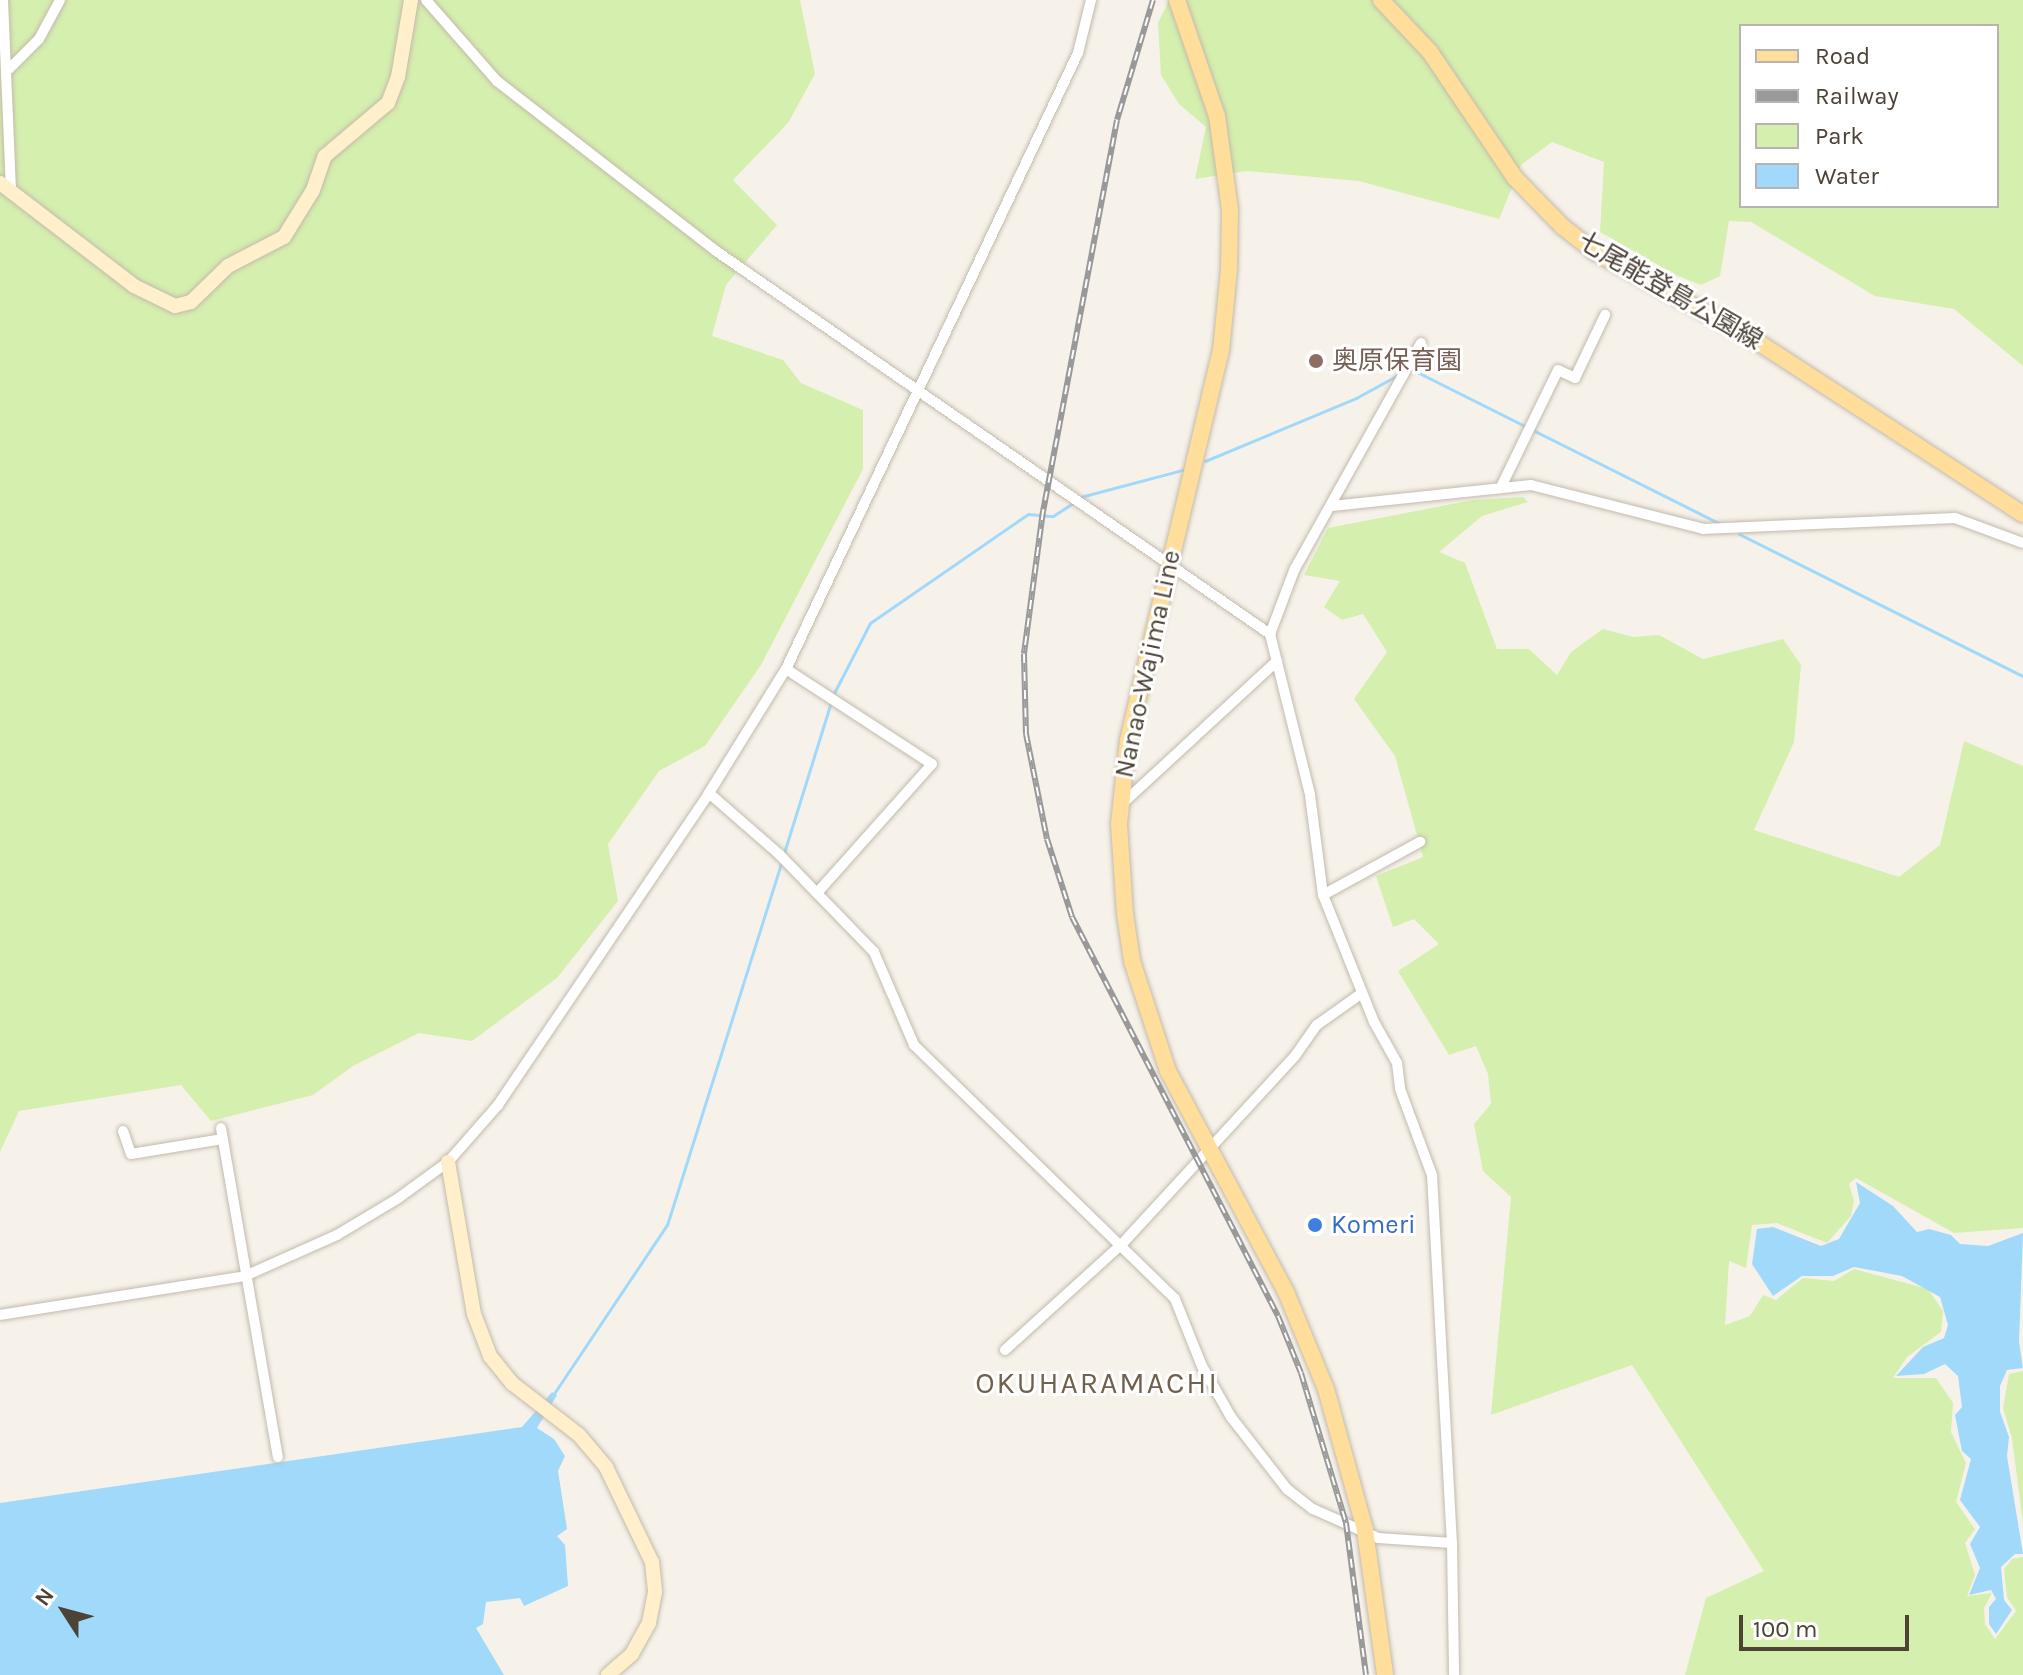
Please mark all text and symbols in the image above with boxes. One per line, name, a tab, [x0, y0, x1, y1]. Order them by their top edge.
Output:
legend	[1739, 24, 1999, 208]
text: Road	[1815, 42, 1870, 70]
text: Railway	[1815, 82, 1899, 110]
text: Park	[1815, 122, 1864, 150]
text: Water	[1815, 162, 1879, 190]
street label: 七尾能登島公園線	[1572, 225, 1768, 357]
place label: 奥原保育園	[1332, 345, 1462, 377]
marker: 奥原保育園	[1307, 352, 1325, 370]
street label: Nanao-Wajima Line	[1109, 547, 1187, 781]
place label: Komeri	[1331, 1209, 1416, 1241]
marker: Komeri	[1306, 1216, 1324, 1234]
district label: OKUHARAMACHI	[975, 1365, 1219, 1401]
north arrow	[24, 1571, 104, 1651]
text: N	[29, 1583, 60, 1611]
scale bar	[1743, 1599, 1913, 1649]
text: 100 m	[1753, 1615, 1818, 1643]

